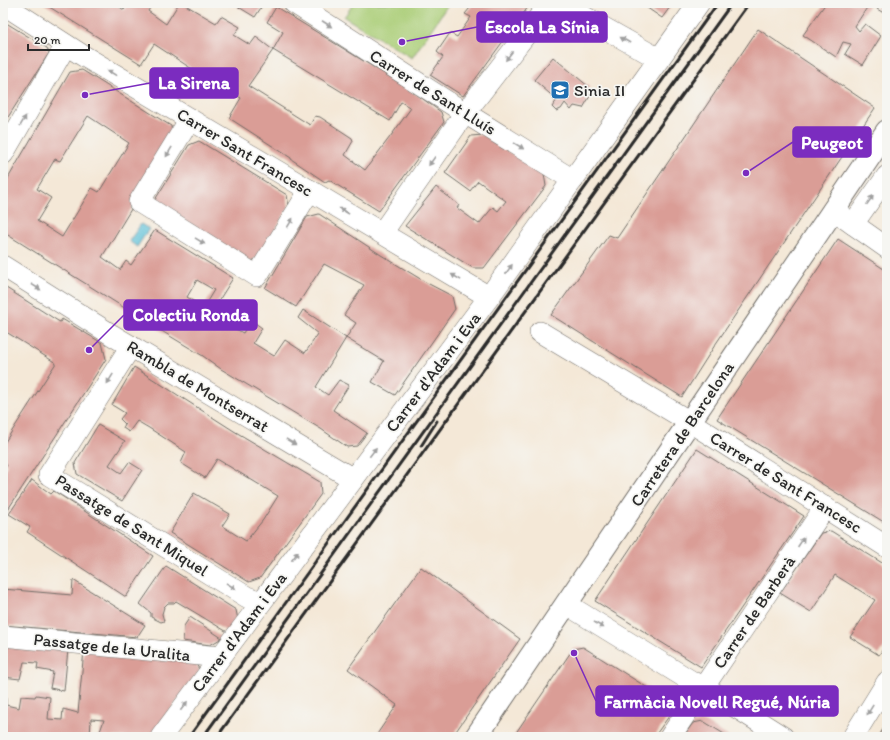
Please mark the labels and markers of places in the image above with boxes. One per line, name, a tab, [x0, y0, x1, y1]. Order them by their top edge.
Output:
callout: Escola La Sínia	[477, 12, 607, 42]
callout: La Sirena	[150, 68, 238, 98]
school or university icon: Sinia II	[549, 79, 571, 101]
place label: Sinia II	[574, 80, 625, 100]
callout: Peugeot	[793, 127, 871, 157]
callout: Colectiu Ronda	[124, 300, 257, 330]
callout: Farmàcia Novell Regué, Núria	[596, 686, 838, 716]

